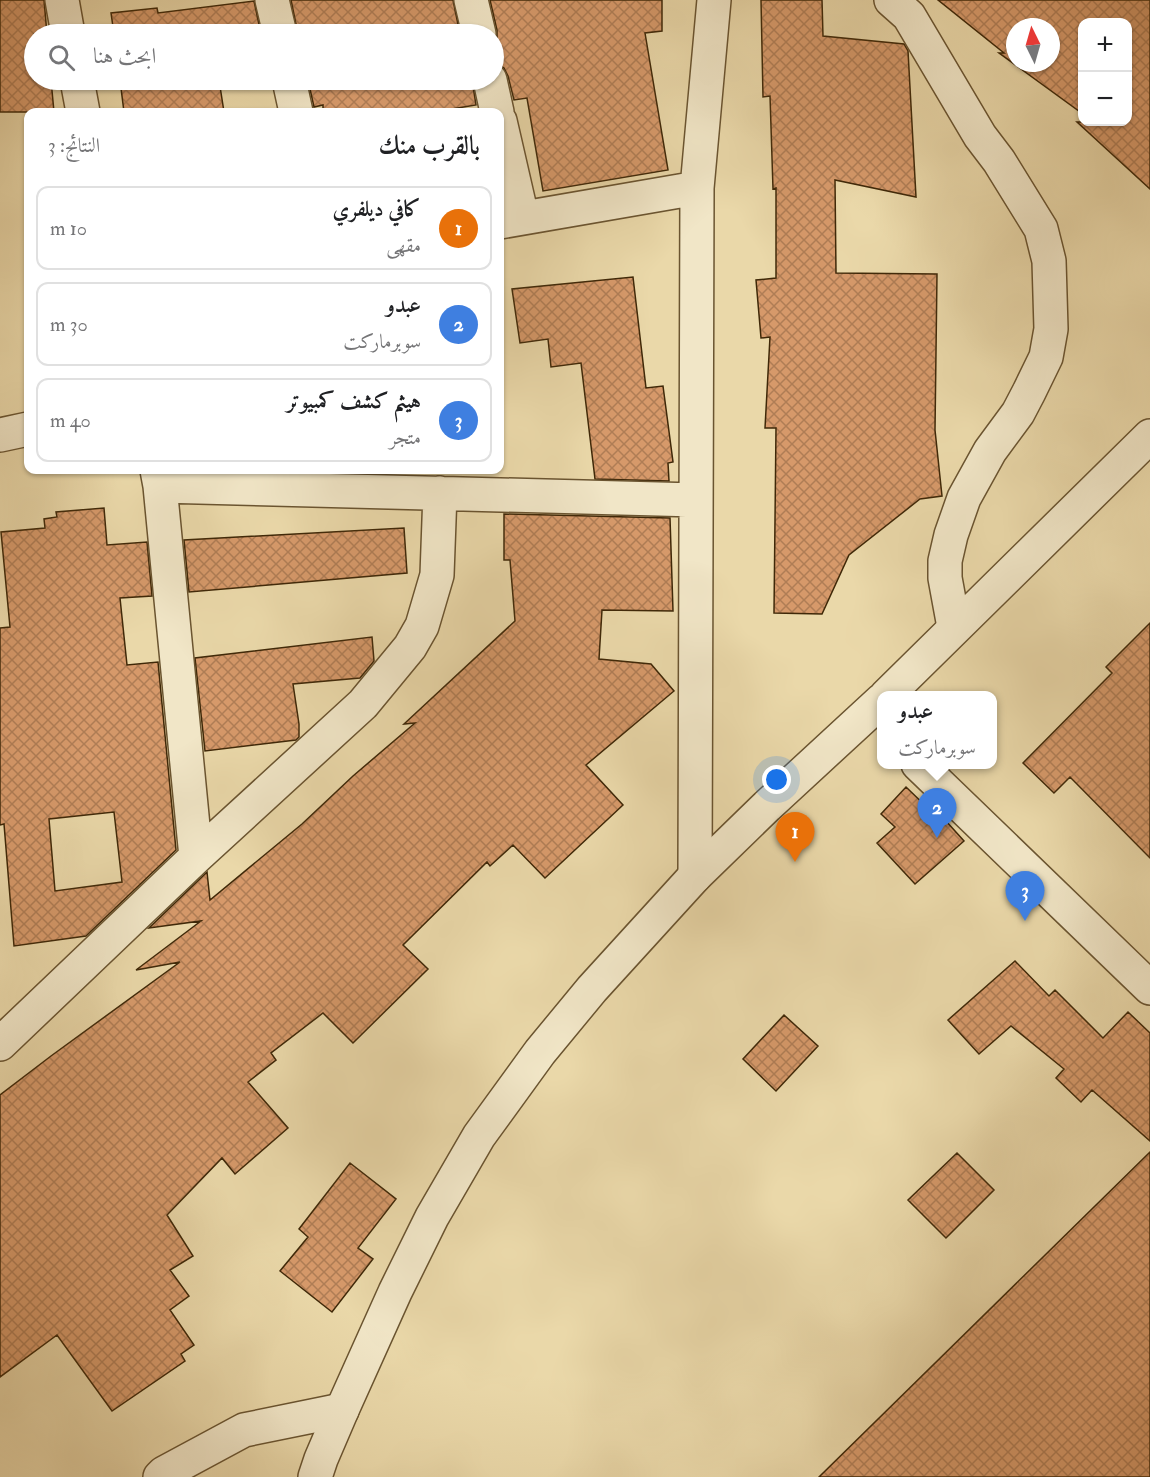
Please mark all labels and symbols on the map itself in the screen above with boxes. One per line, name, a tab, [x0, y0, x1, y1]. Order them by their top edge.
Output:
north arrow	[1006, 18, 1060, 72]
your location	[762, 765, 791, 794]
pin: 2	[918, 788, 956, 838]
pin: 1	[776, 812, 814, 862]
pin: 3	[1006, 872, 1044, 921]

